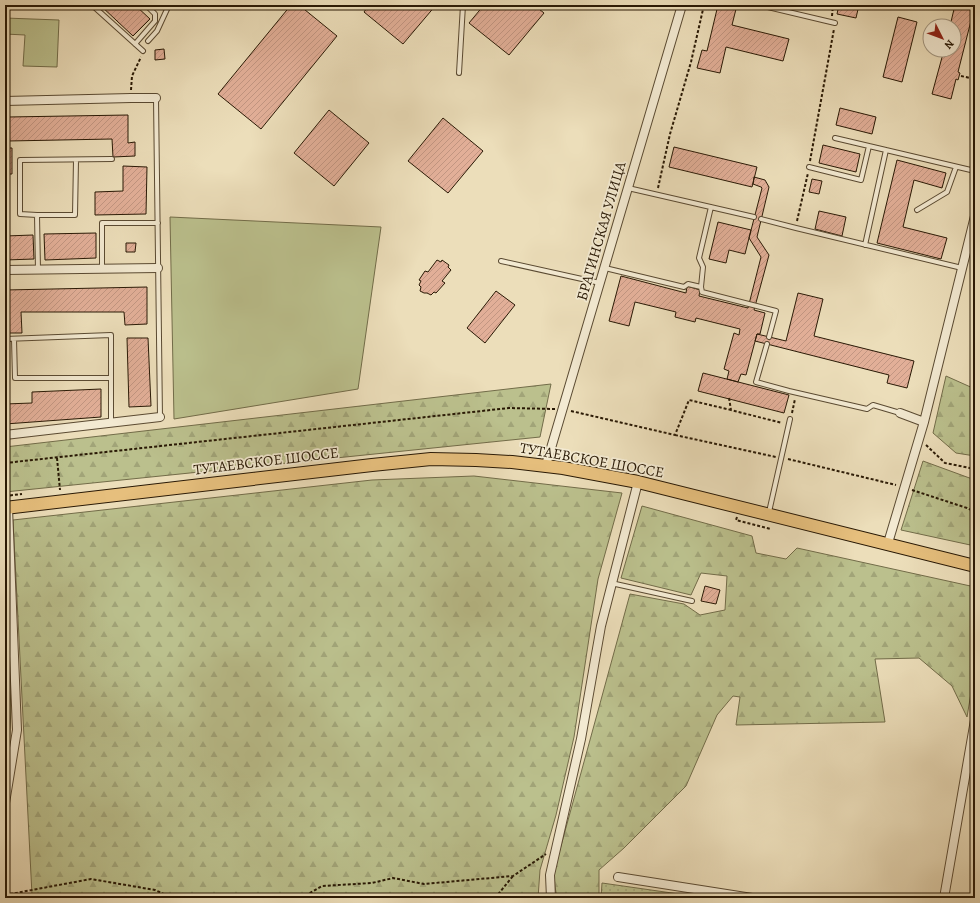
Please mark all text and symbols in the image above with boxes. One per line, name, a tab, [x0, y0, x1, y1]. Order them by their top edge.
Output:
north arrow	[922, 18, 962, 58]
text: N	[941, 36, 957, 52]
street label: БРАГИНСКАЯ УЛИЦА	[572, 159, 630, 303]
street label: ТУТАЕВСКОЕ ШОССЕ	[518, 437, 666, 483]
street label: ТУТАЕВСКОЕ ШОССЕ	[192, 442, 340, 480]

